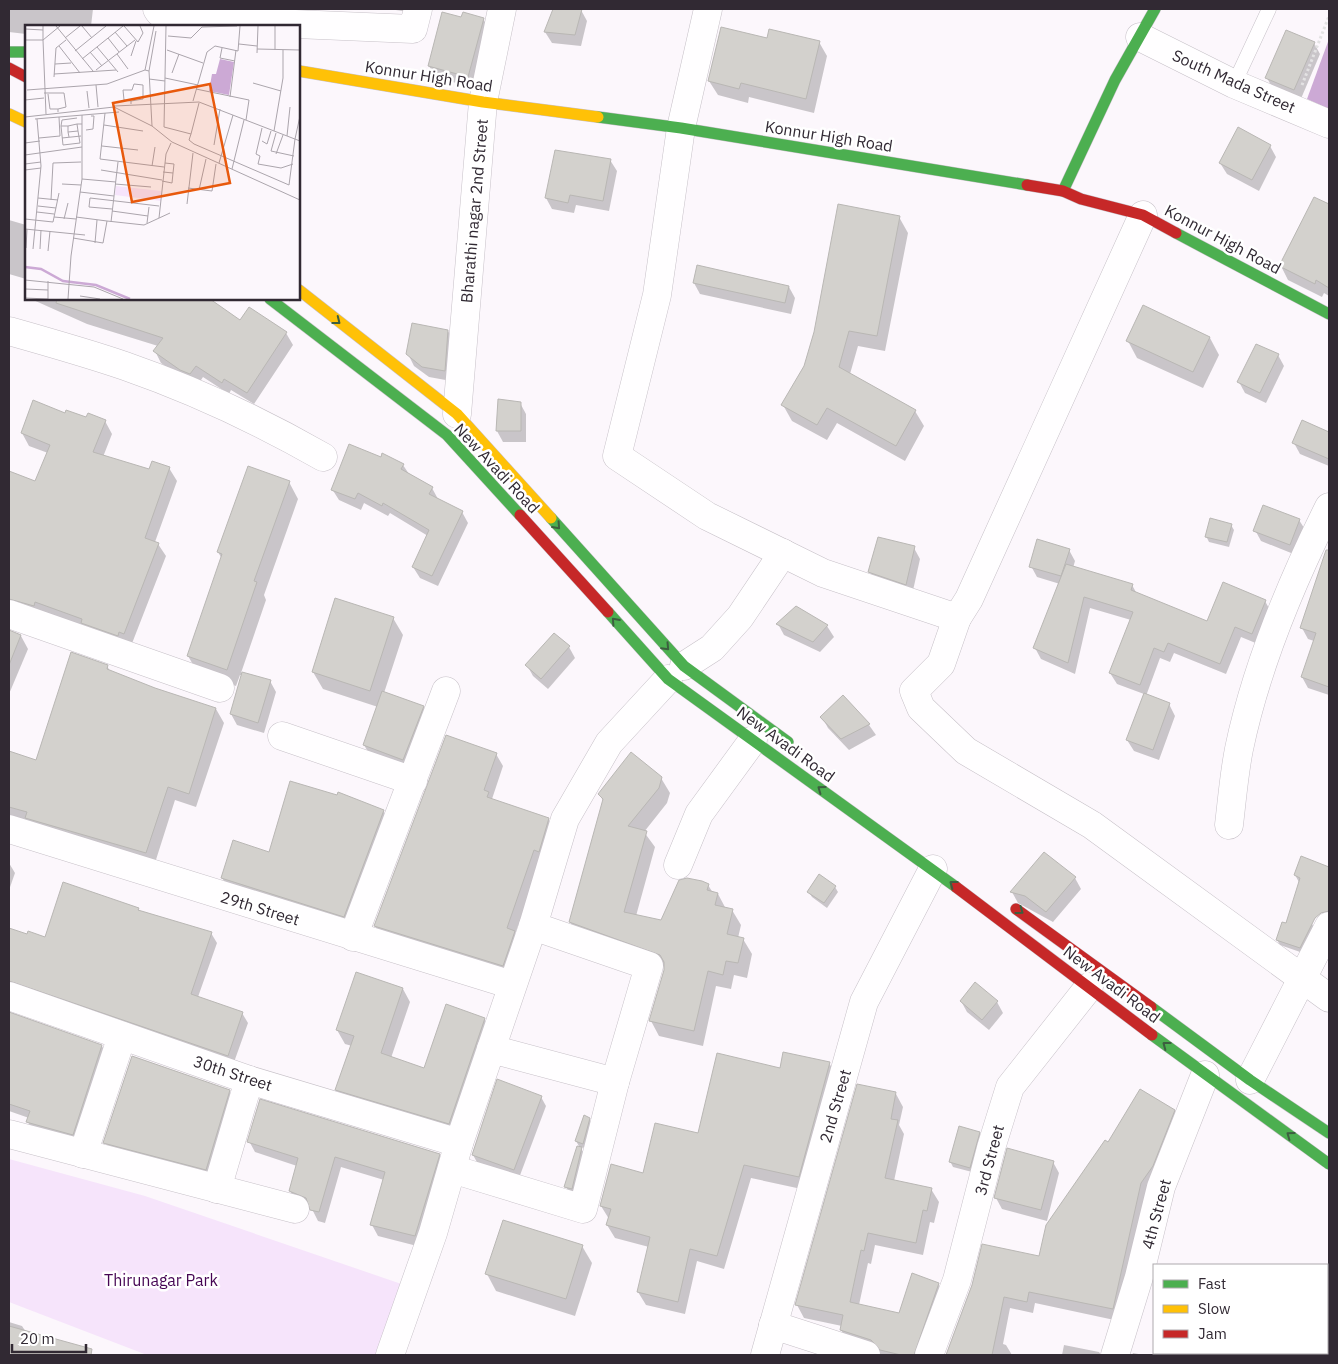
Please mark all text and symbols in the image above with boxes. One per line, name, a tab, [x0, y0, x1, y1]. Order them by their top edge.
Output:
inset map	[25, 25, 300, 300]
street label: South Mada Street	[1169, 45, 1299, 117]
street label: Konnur High Road	[364, 56, 494, 96]
street label: Konnur High Road	[764, 116, 894, 156]
street label: Bharathi nagar 2nd Street	[456, 118, 492, 304]
street label: Konnur High Road	[1161, 200, 1285, 278]
one-way arrow	[331, 315, 340, 323]
street label: New Avadi Road	[450, 419, 544, 517]
one-way arrow	[551, 521, 560, 530]
one-way arrow	[612, 617, 621, 626]
one-way arrow	[660, 641, 669, 650]
street label: New Avadi Road	[733, 702, 839, 786]
one-way arrow	[817, 786, 827, 795]
one-way arrow	[949, 881, 959, 890]
street label: 29th Street	[218, 887, 302, 929]
one-way arrow	[1014, 906, 1023, 914]
street label: New Avadi Road	[1060, 941, 1164, 1027]
one-way arrow	[1163, 1043, 1172, 1051]
street label: 30th Street	[191, 1051, 275, 1095]
street label: 2nd Street	[815, 1067, 855, 1145]
street label: 3rd Street	[970, 1122, 1008, 1198]
one-way arrow	[1286, 1132, 1295, 1141]
street label: 4th Street	[1137, 1177, 1175, 1251]
legend	[1153, 1264, 1328, 1354]
park label: Thirunagar Park	[104, 1270, 218, 1290]
text: Fast	[1198, 1274, 1226, 1293]
text: Slow	[1198, 1299, 1231, 1318]
scale bar	[12, 1322, 86, 1354]
text: Jam	[1198, 1324, 1227, 1343]
text: 20 m	[20, 1329, 55, 1348]

